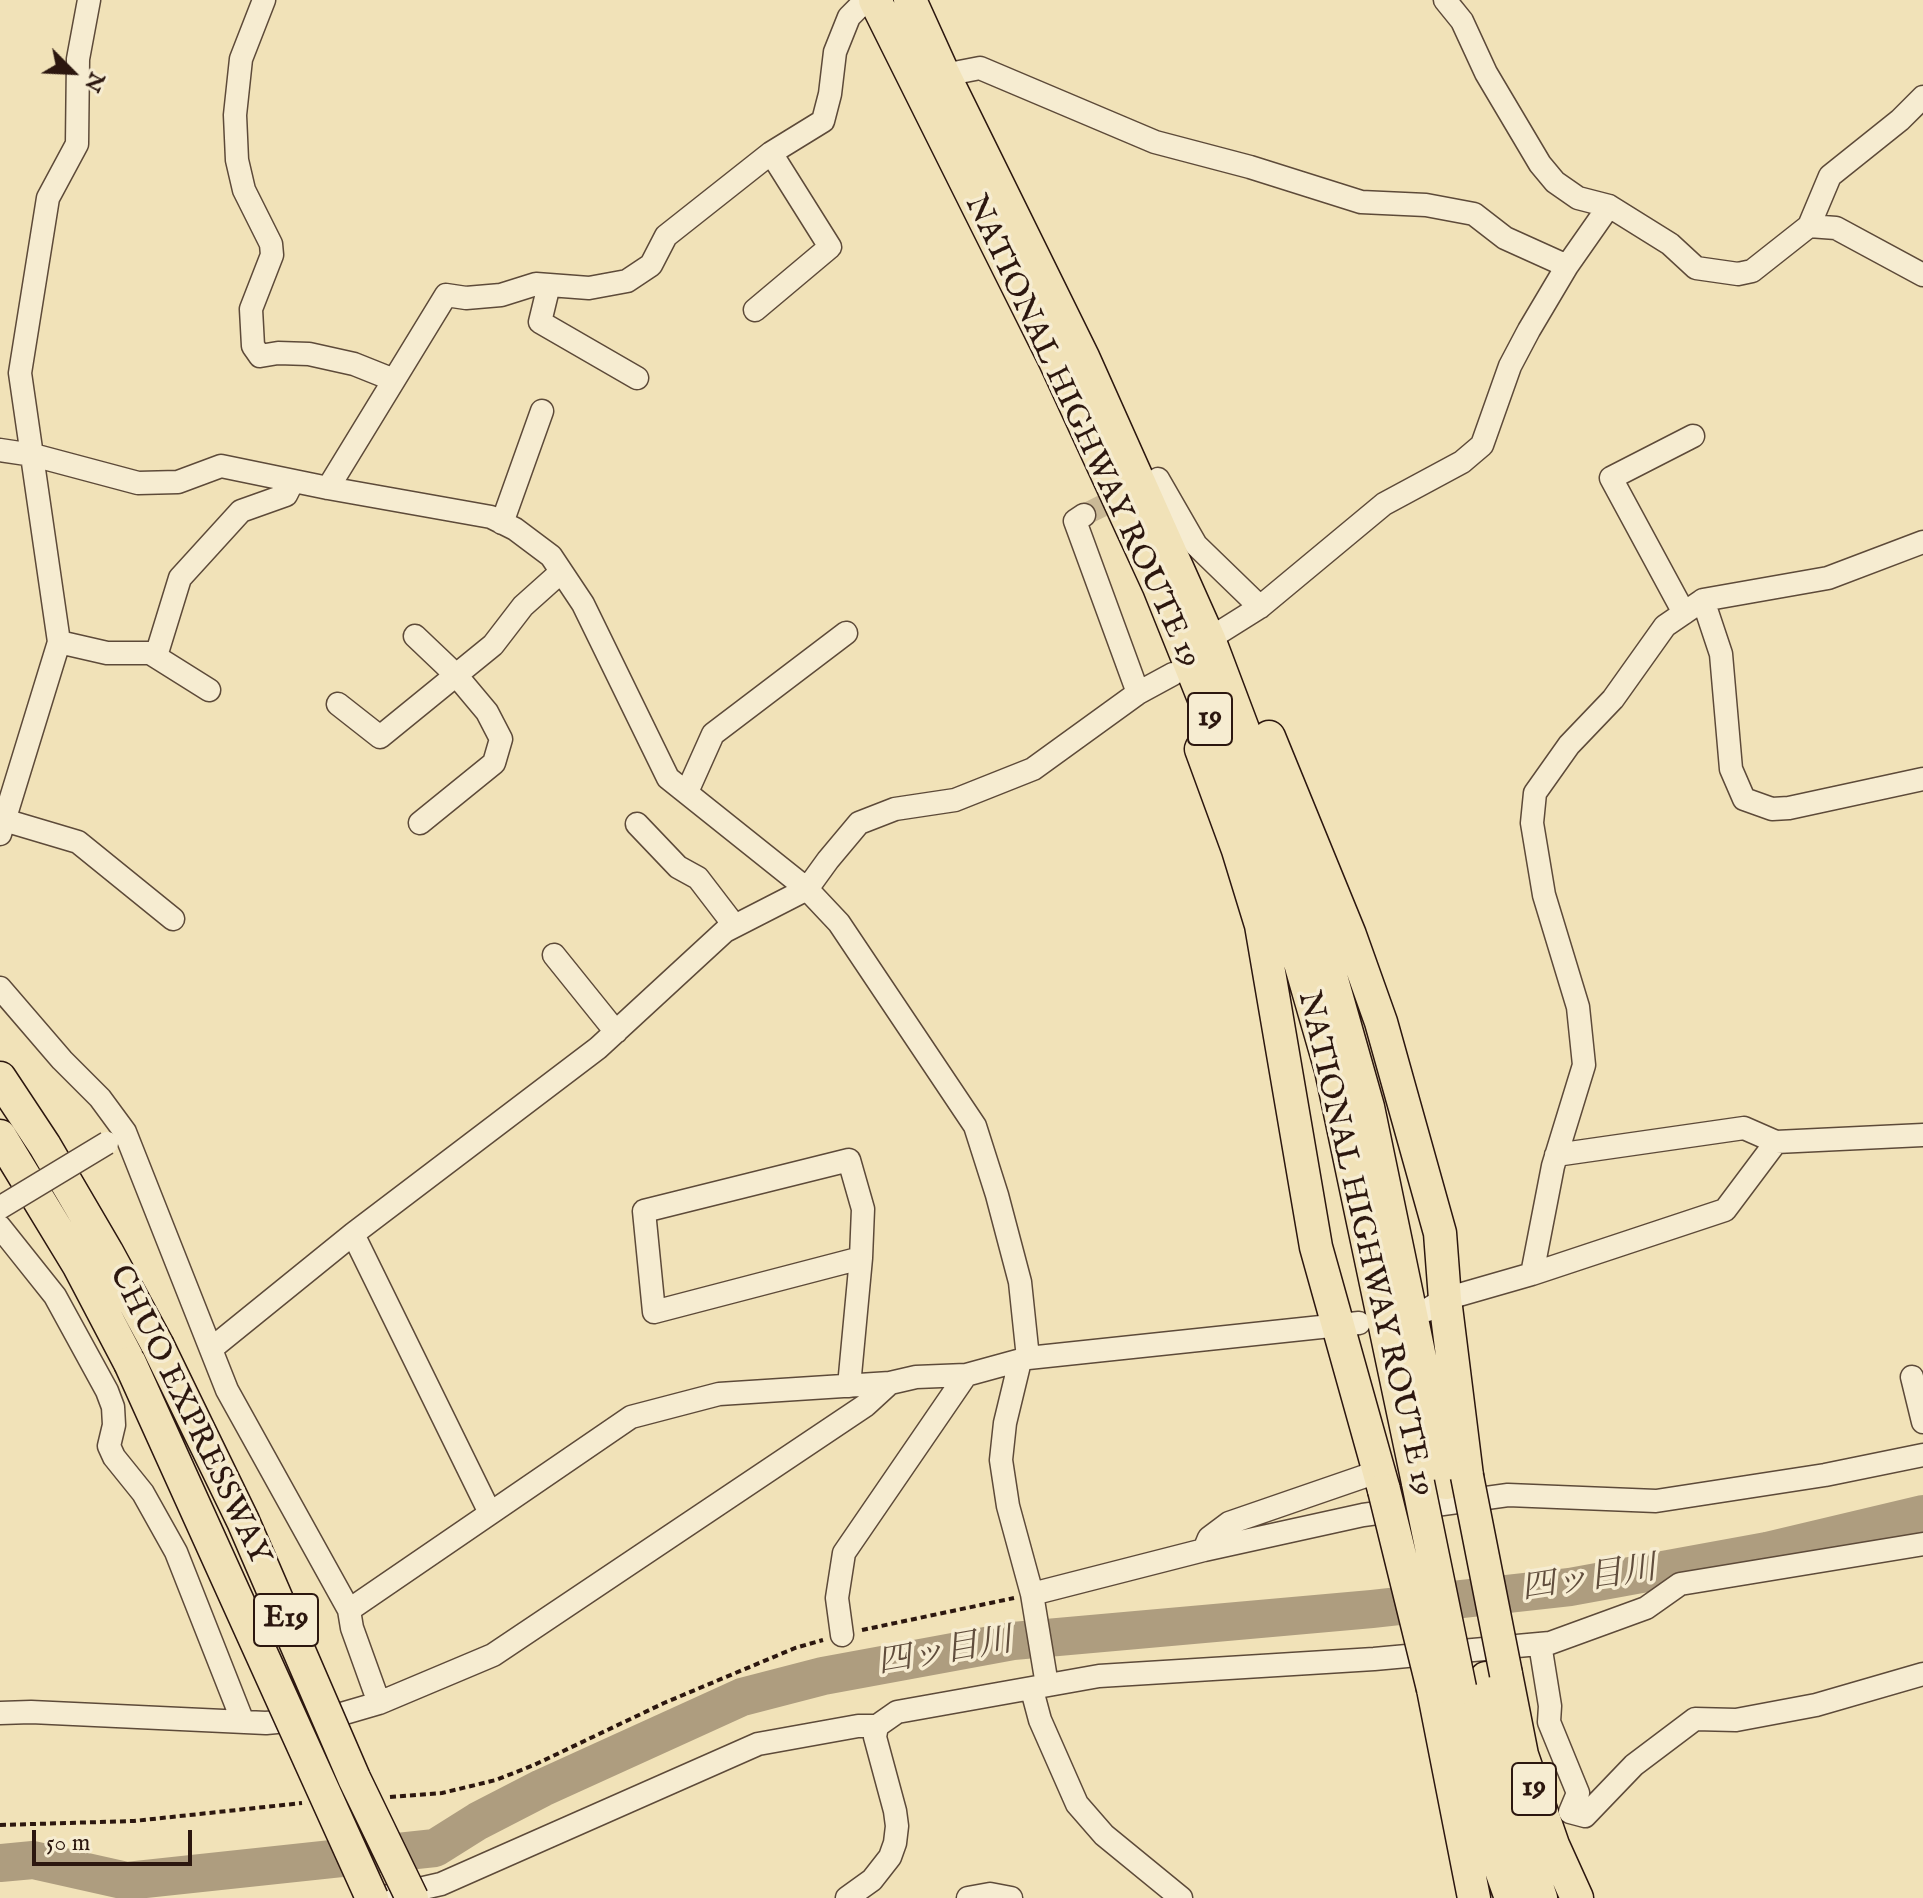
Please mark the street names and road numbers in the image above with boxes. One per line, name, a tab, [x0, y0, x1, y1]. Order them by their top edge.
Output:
street label: NATIONAL HIGHWAY ROUTE 19	[954, 190, 1208, 674]
road number: 19	[1188, 693, 1232, 745]
street label: NATIONAL HIGHWAY ROUTE 19	[1287, 988, 1441, 1500]
street label: CHUO EXPRESSWAY	[99, 1260, 277, 1572]
road number: E19	[254, 1594, 318, 1646]
road number: 19	[1512, 1763, 1556, 1815]

